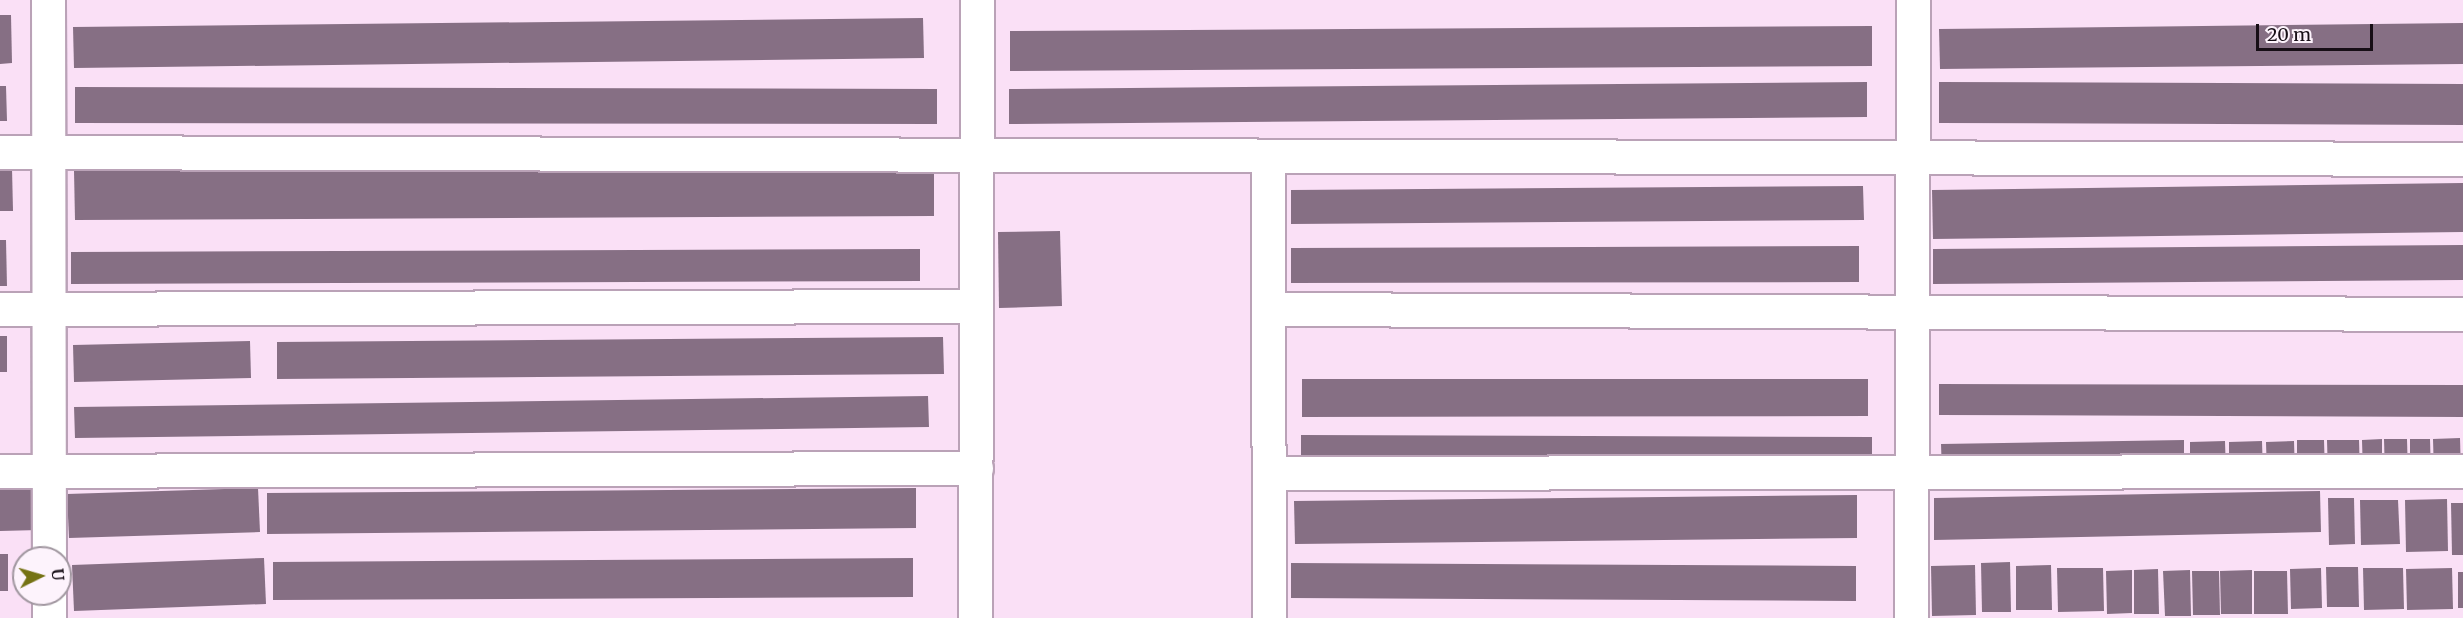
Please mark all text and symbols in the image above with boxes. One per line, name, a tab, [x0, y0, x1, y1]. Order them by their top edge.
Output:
scale bar	[2259, 12, 2376, 50]
text: 20 m	[2267, 23, 2311, 46]
north arrow	[12, 546, 72, 606]
text: U	[47, 568, 68, 581]

